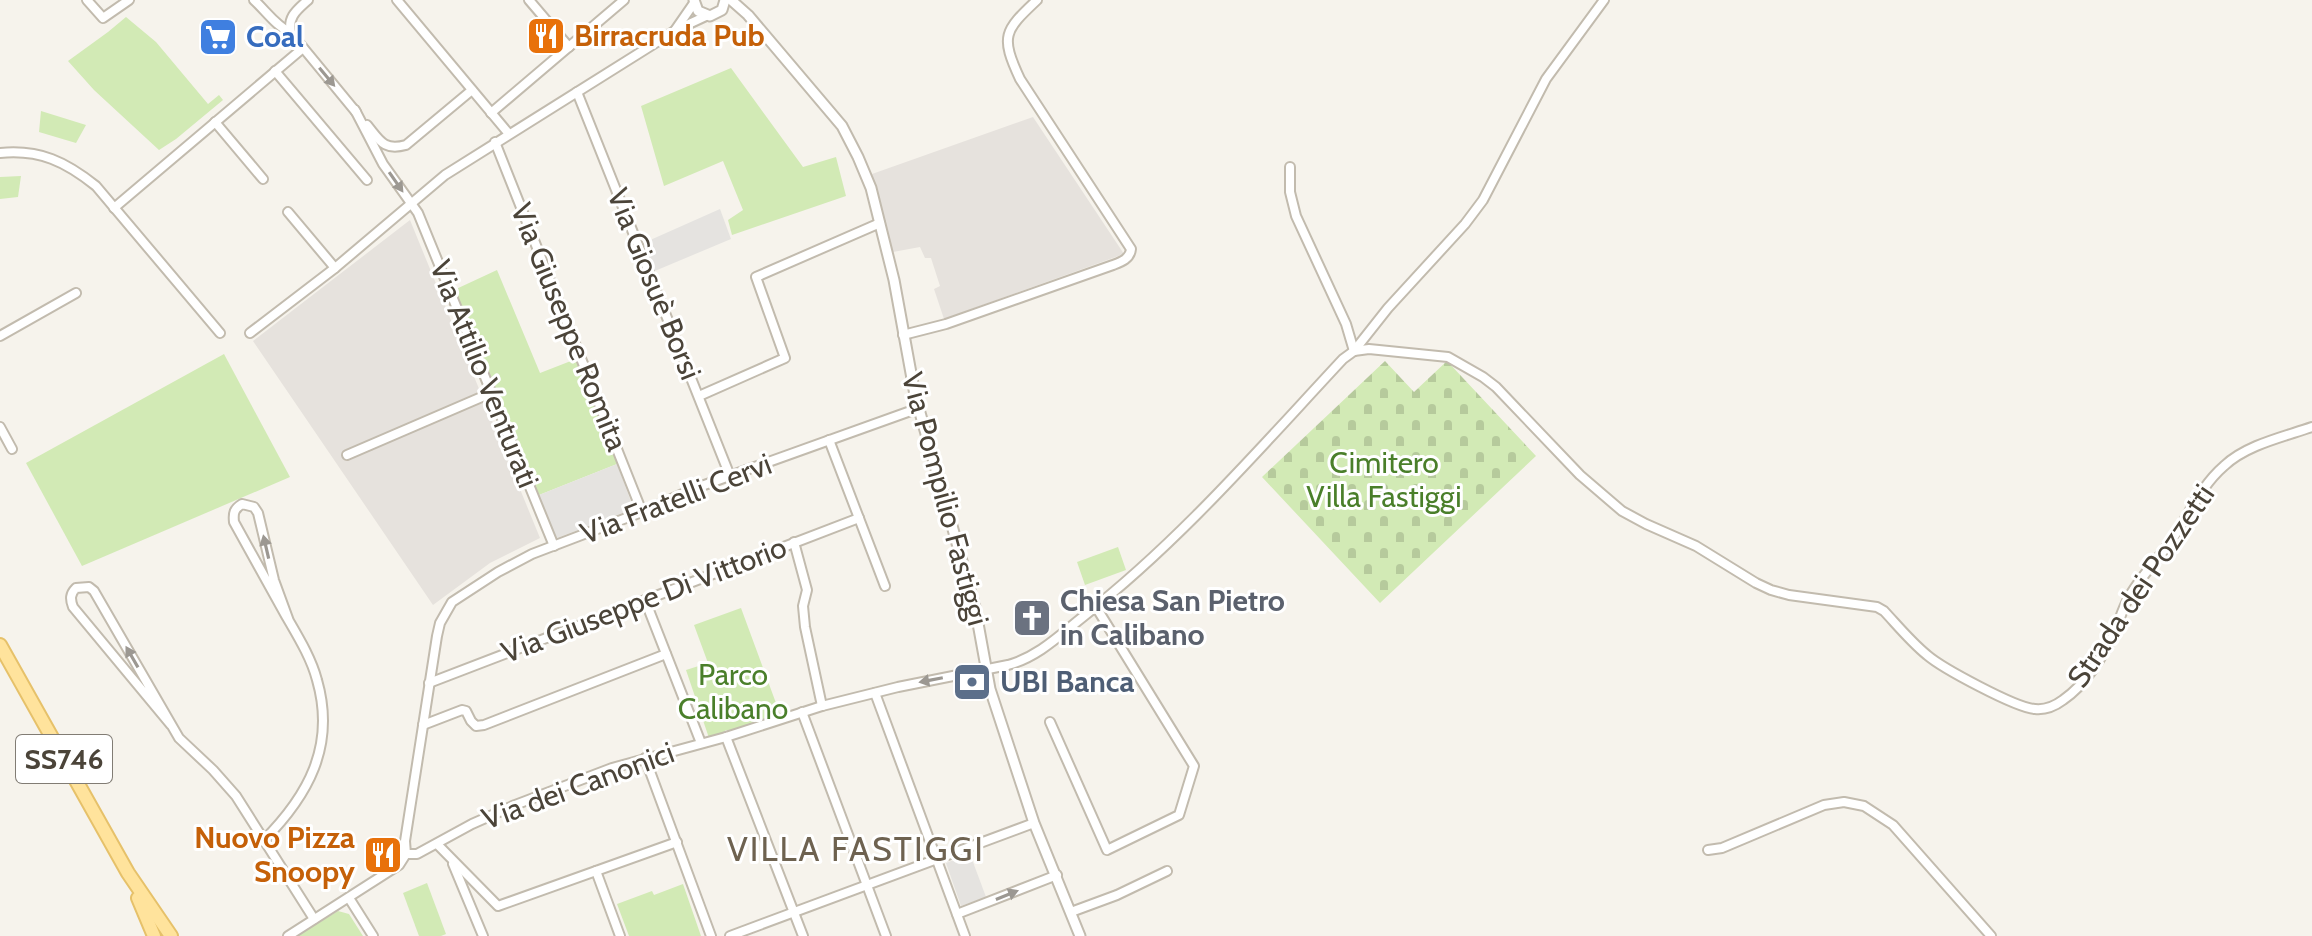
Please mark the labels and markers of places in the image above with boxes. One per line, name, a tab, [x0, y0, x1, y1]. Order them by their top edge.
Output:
restaurant icon: Birracruda Pub	[525, 15, 567, 57]
supermarket icon: Coal	[197, 16, 239, 58]
place label: Birracruda Pub	[574, 17, 765, 54]
place label: Coal	[246, 18, 304, 55]
place label: Chiesa San Pietro in Calibano	[1060, 582, 1285, 653]
church icon: Chiesa San Pietro in Calibano	[1011, 597, 1053, 639]
bank icon: UBI Banca	[951, 661, 993, 703]
place label: UBI Banca	[1000, 663, 1134, 700]
place label: Nuovo Pizza Snoopy	[194, 819, 356, 890]
restaurant icon: Nuovo Pizza Snoopy	[362, 834, 404, 876]

